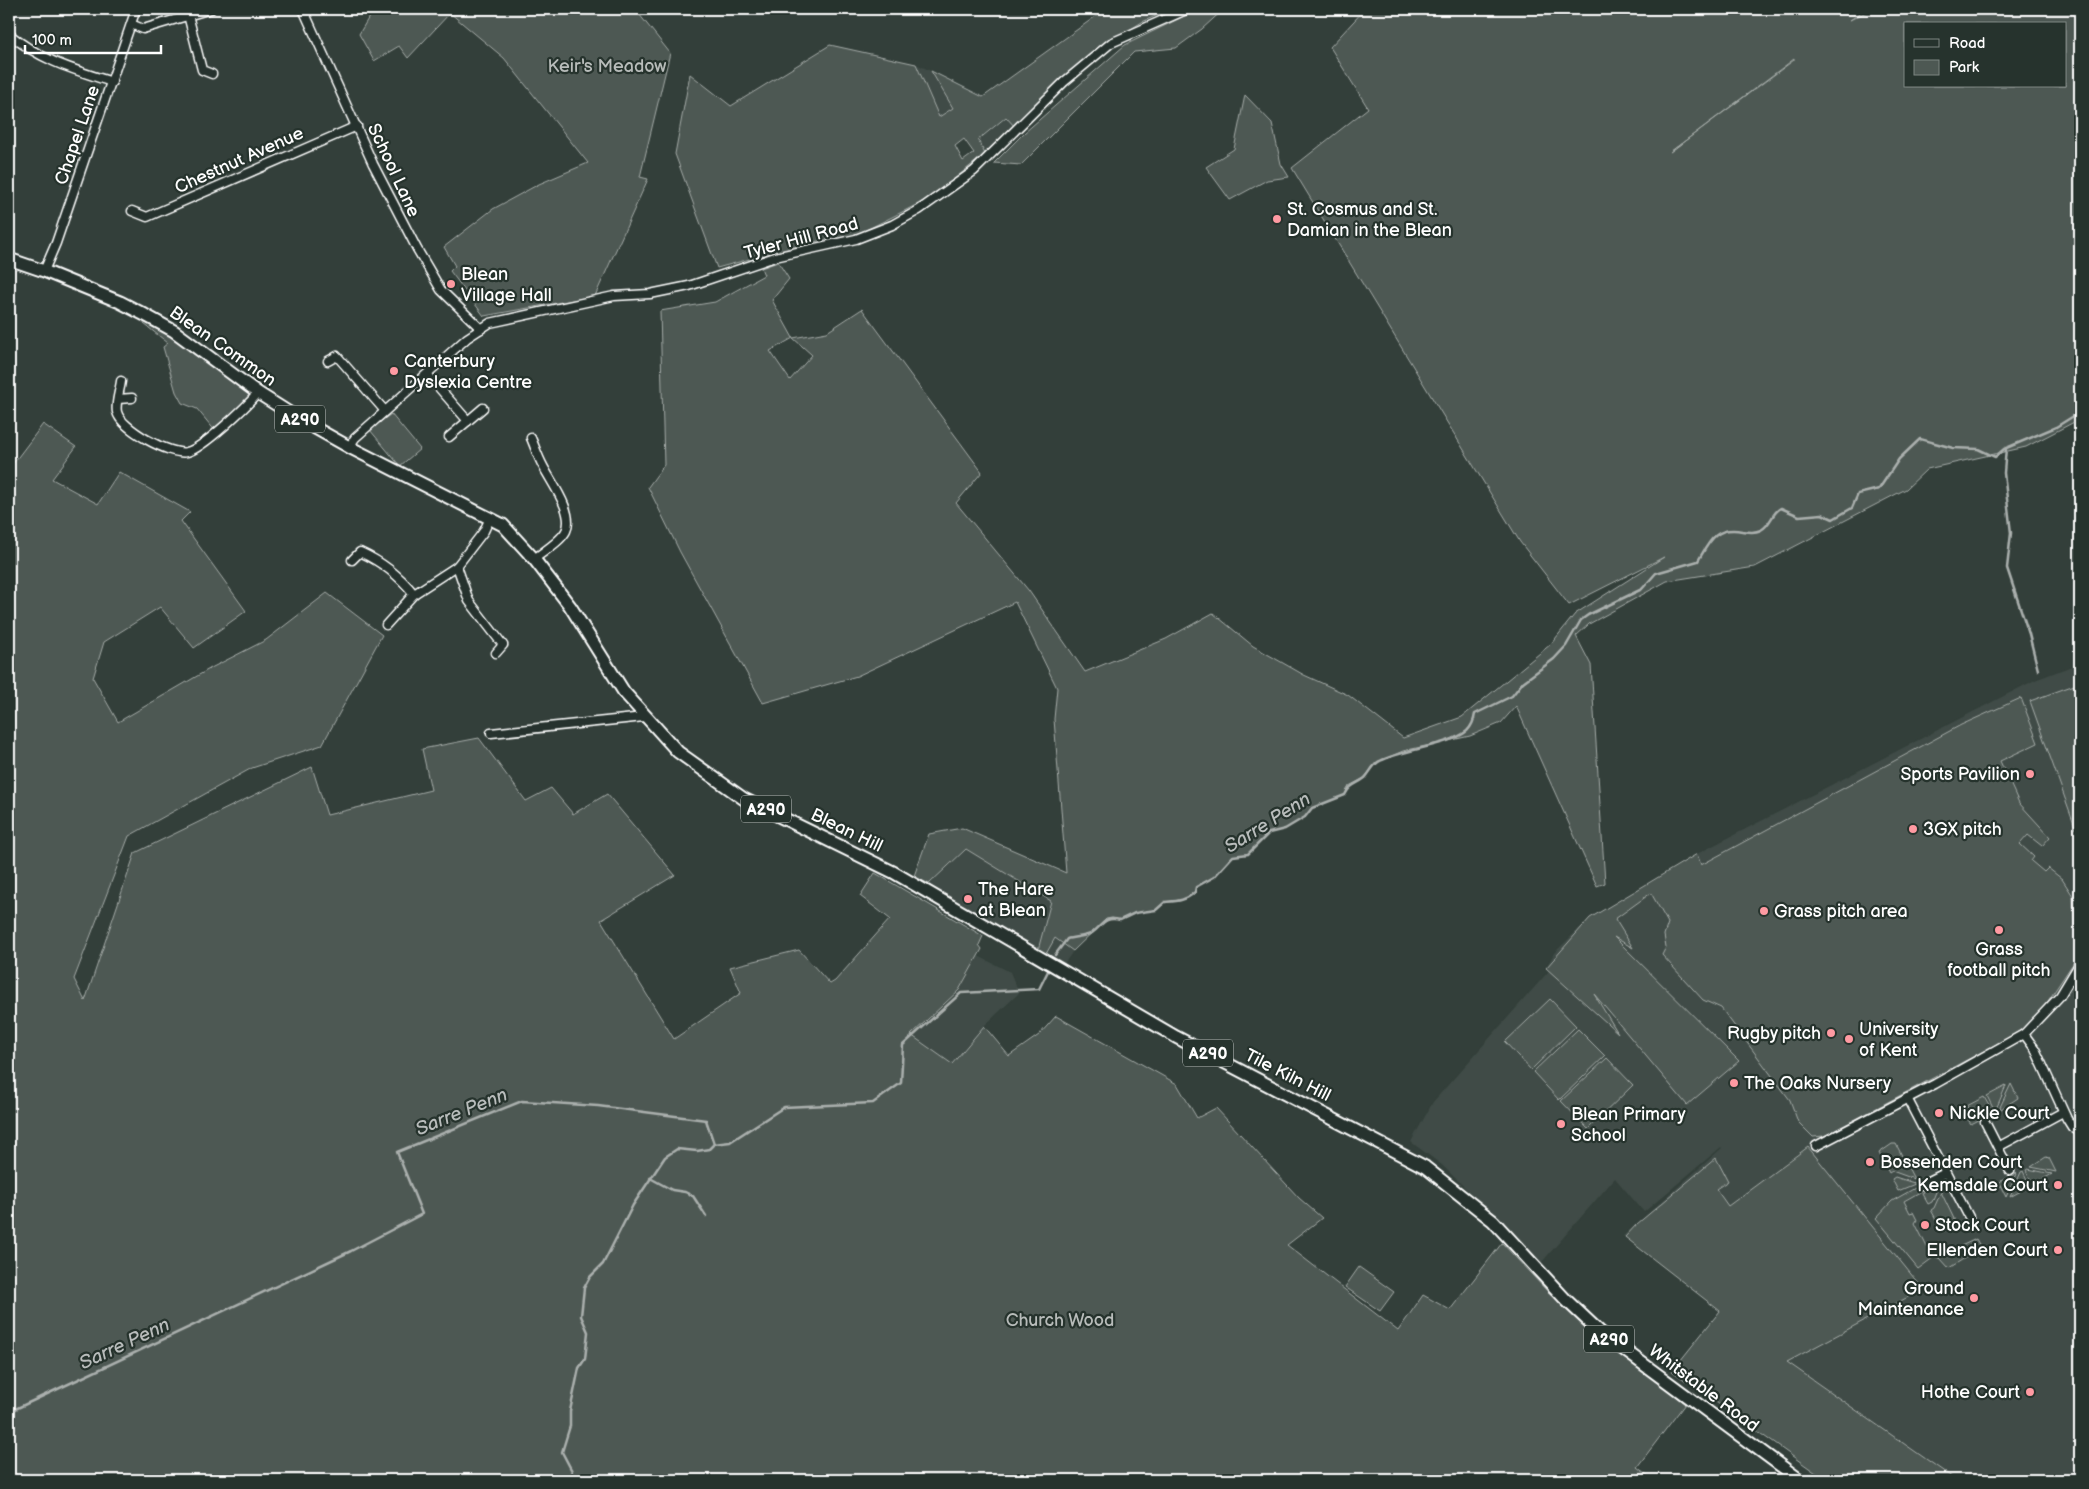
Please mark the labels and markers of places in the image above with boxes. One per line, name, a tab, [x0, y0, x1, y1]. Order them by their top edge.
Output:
place label: St. Cosmus and St. Damian in the Blean	[1287, 199, 1452, 241]
marker: St. Cosmus and St. Damian in the Blean	[1271, 213, 1283, 225]
place label: Blean Village Hall	[461, 264, 552, 306]
marker: Blean Village Hall	[445, 278, 457, 290]
place label: Canterbury Dyslexia Centre	[404, 351, 532, 393]
marker: Canterbury Dyslexia Centre	[388, 365, 400, 377]
place label: Sports Pavilion	[1900, 764, 2020, 785]
marker: Sports Pavilion	[2024, 768, 2036, 780]
place label: 3GX pitch	[1923, 819, 2002, 840]
marker: 3GX pitch	[1907, 823, 1919, 835]
place label: The Hare at Blean	[978, 879, 1054, 921]
marker: The Hare at Blean	[962, 893, 974, 905]
place label: Grass pitch area	[1774, 901, 1908, 922]
marker: Grass pitch area	[1758, 905, 1770, 917]
marker: Grass football pitch	[1993, 924, 2005, 936]
place label: Grass football pitch	[1947, 939, 2051, 981]
place label: University of Kent	[1859, 1019, 1939, 1061]
place label: Rugby pitch	[1727, 1023, 1821, 1044]
marker: Rugby pitch	[1825, 1027, 1837, 1039]
marker: University of Kent	[1843, 1033, 1855, 1045]
place label: The Oaks Nursery	[1744, 1073, 1892, 1094]
marker: The Oaks Nursery	[1728, 1077, 1740, 1089]
place label: Nickle Court	[1949, 1103, 2050, 1124]
place label: Blean Primary School	[1571, 1104, 1687, 1146]
marker: Nickle Court	[1933, 1107, 1945, 1119]
marker: Blean Primary School	[1555, 1118, 1567, 1130]
place label: Bossenden Court	[1880, 1152, 2023, 1173]
marker: Bossenden Court	[1864, 1156, 1876, 1168]
place label: Kemsdale Court	[1917, 1175, 2048, 1196]
marker: Kemsdale Court	[2052, 1179, 2064, 1191]
place label: Stock Court	[1935, 1215, 2030, 1236]
marker: Stock Court	[1919, 1219, 1931, 1231]
place label: Ellenden Court	[1926, 1240, 2048, 1261]
marker: Ellenden Court	[2052, 1244, 2064, 1256]
place label: Ground Maintenance	[1858, 1278, 1964, 1320]
marker: Ground Maintenance	[1968, 1292, 1980, 1304]
place label: Hothe Court	[1921, 1382, 2020, 1403]
marker: Hothe Court	[2024, 1386, 2036, 1398]

